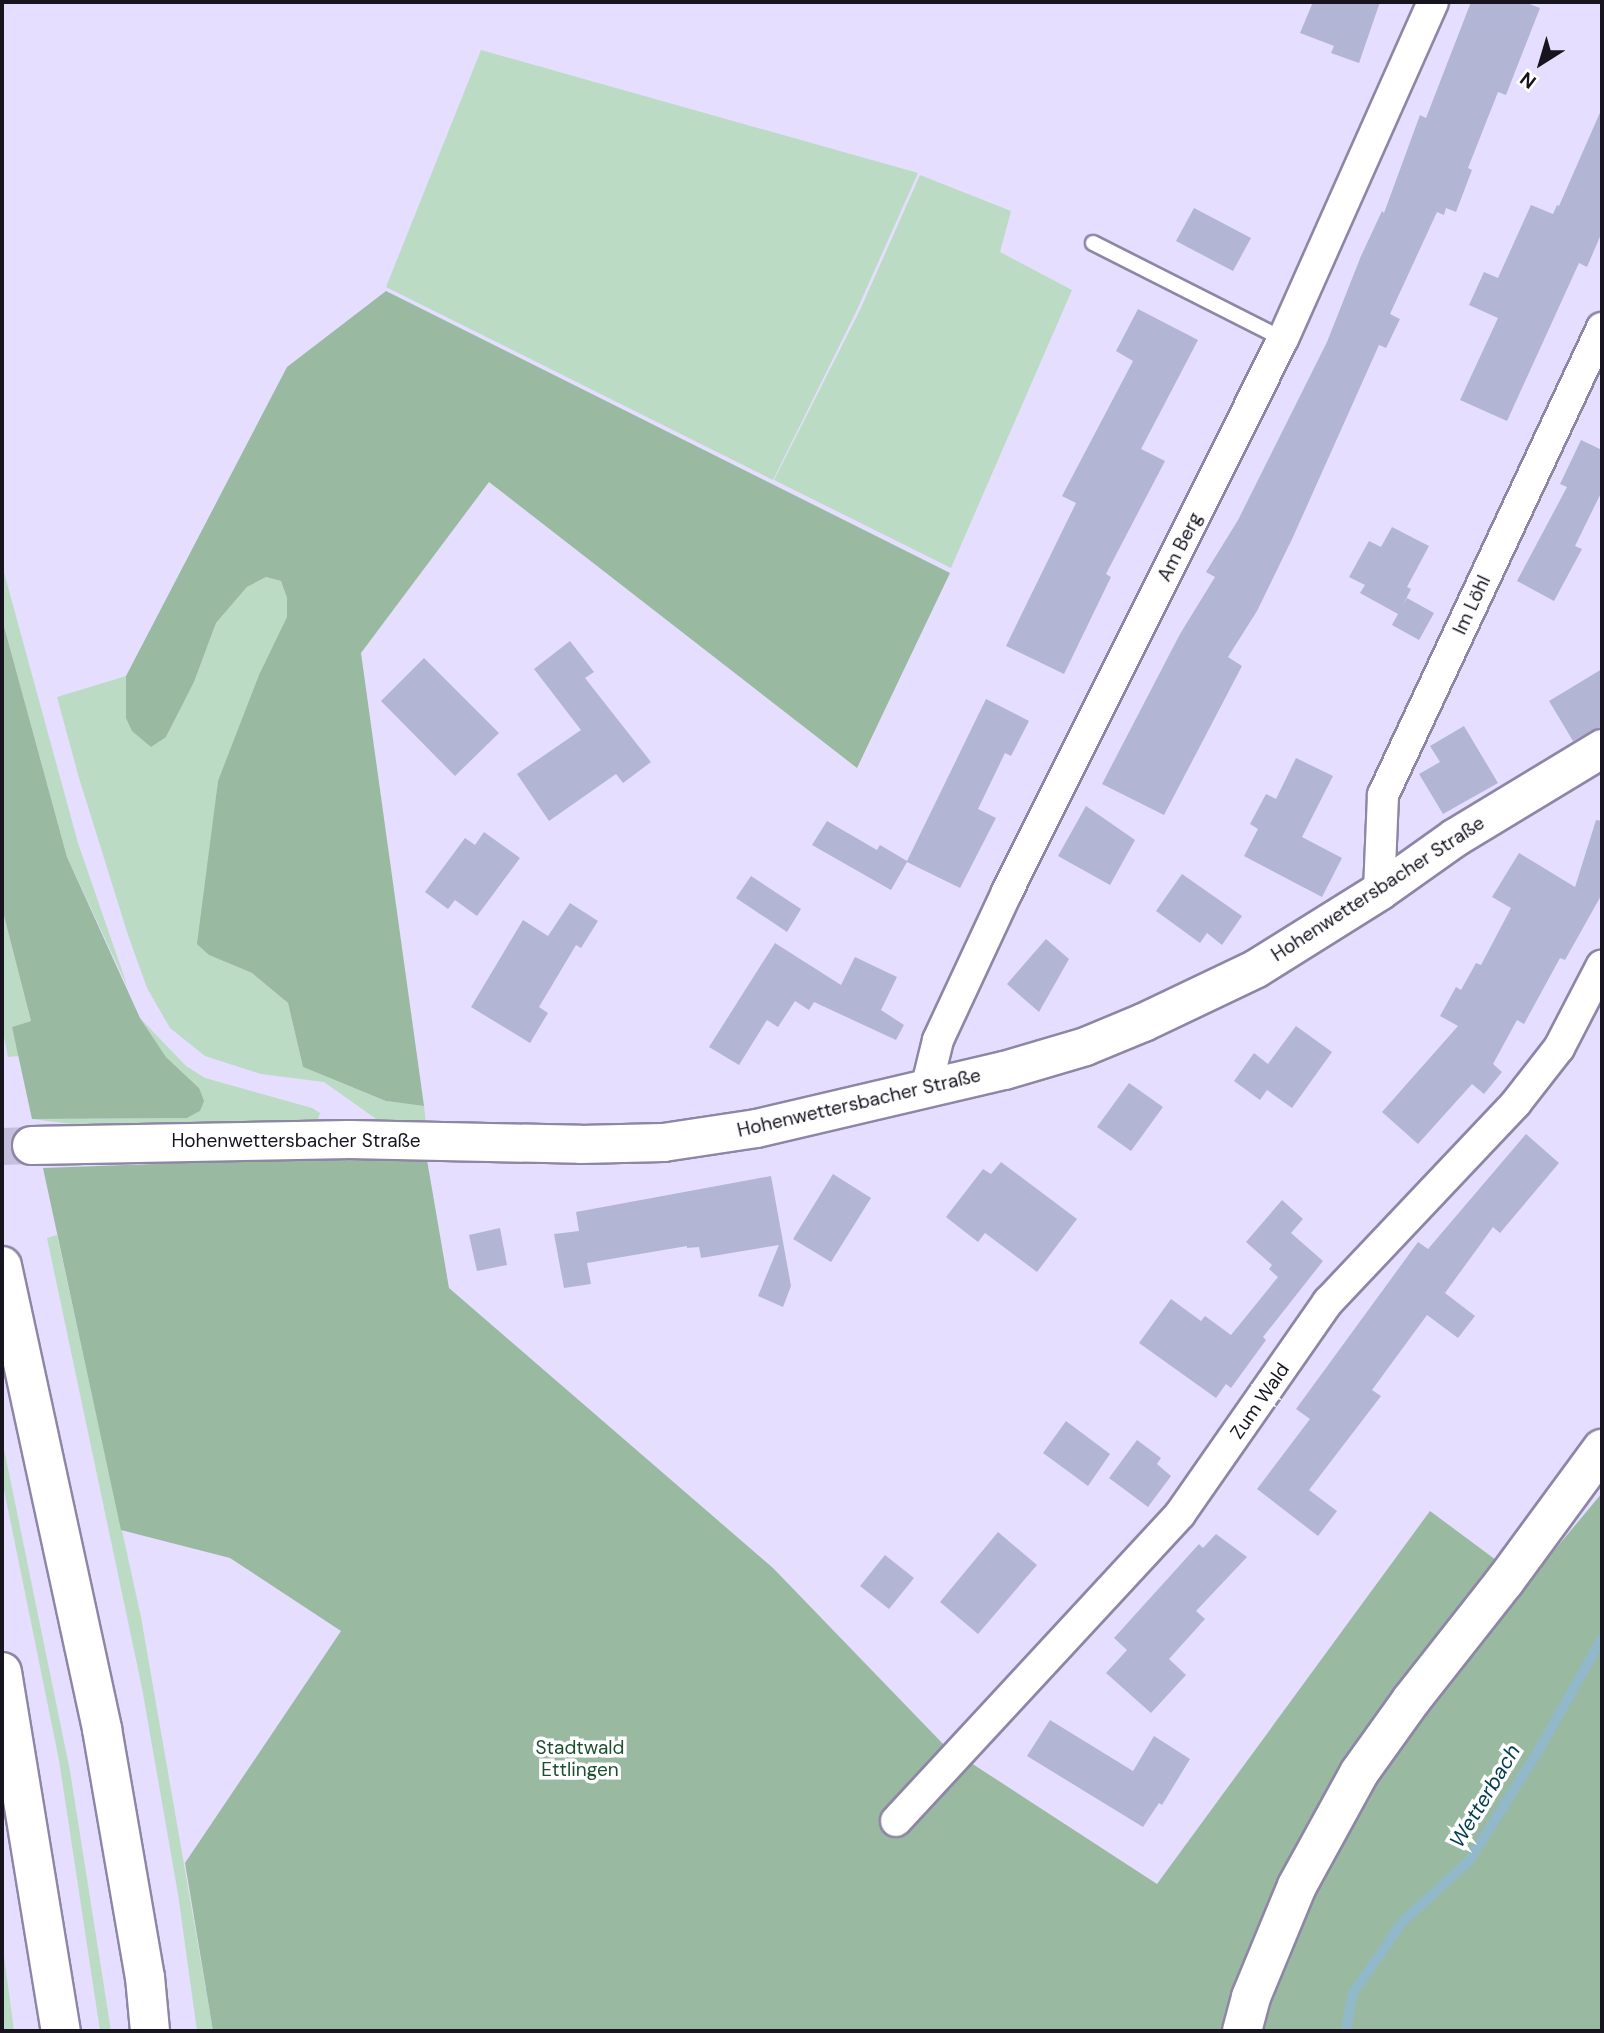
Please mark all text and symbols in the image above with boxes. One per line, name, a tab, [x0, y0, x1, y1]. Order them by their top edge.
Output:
north arrow	[1506, 28, 1576, 98]
text: N	[1515, 66, 1541, 94]
street label: Am Berg	[1153, 509, 1207, 585]
street label: Im Löhl	[1448, 572, 1496, 638]
street label: Hohenwettersbacher Straße	[1267, 812, 1489, 966]
street label: Hohenwettersbacher Straße	[735, 1064, 983, 1142]
street label: Hohenwettersbacher Straße	[171, 1130, 421, 1152]
street label: Zum Wald	[1226, 1359, 1294, 1443]
park label: Stadtwald Ettlingen	[536, 1737, 624, 1781]
water label: Wetterbach	[1444, 1740, 1526, 1852]

